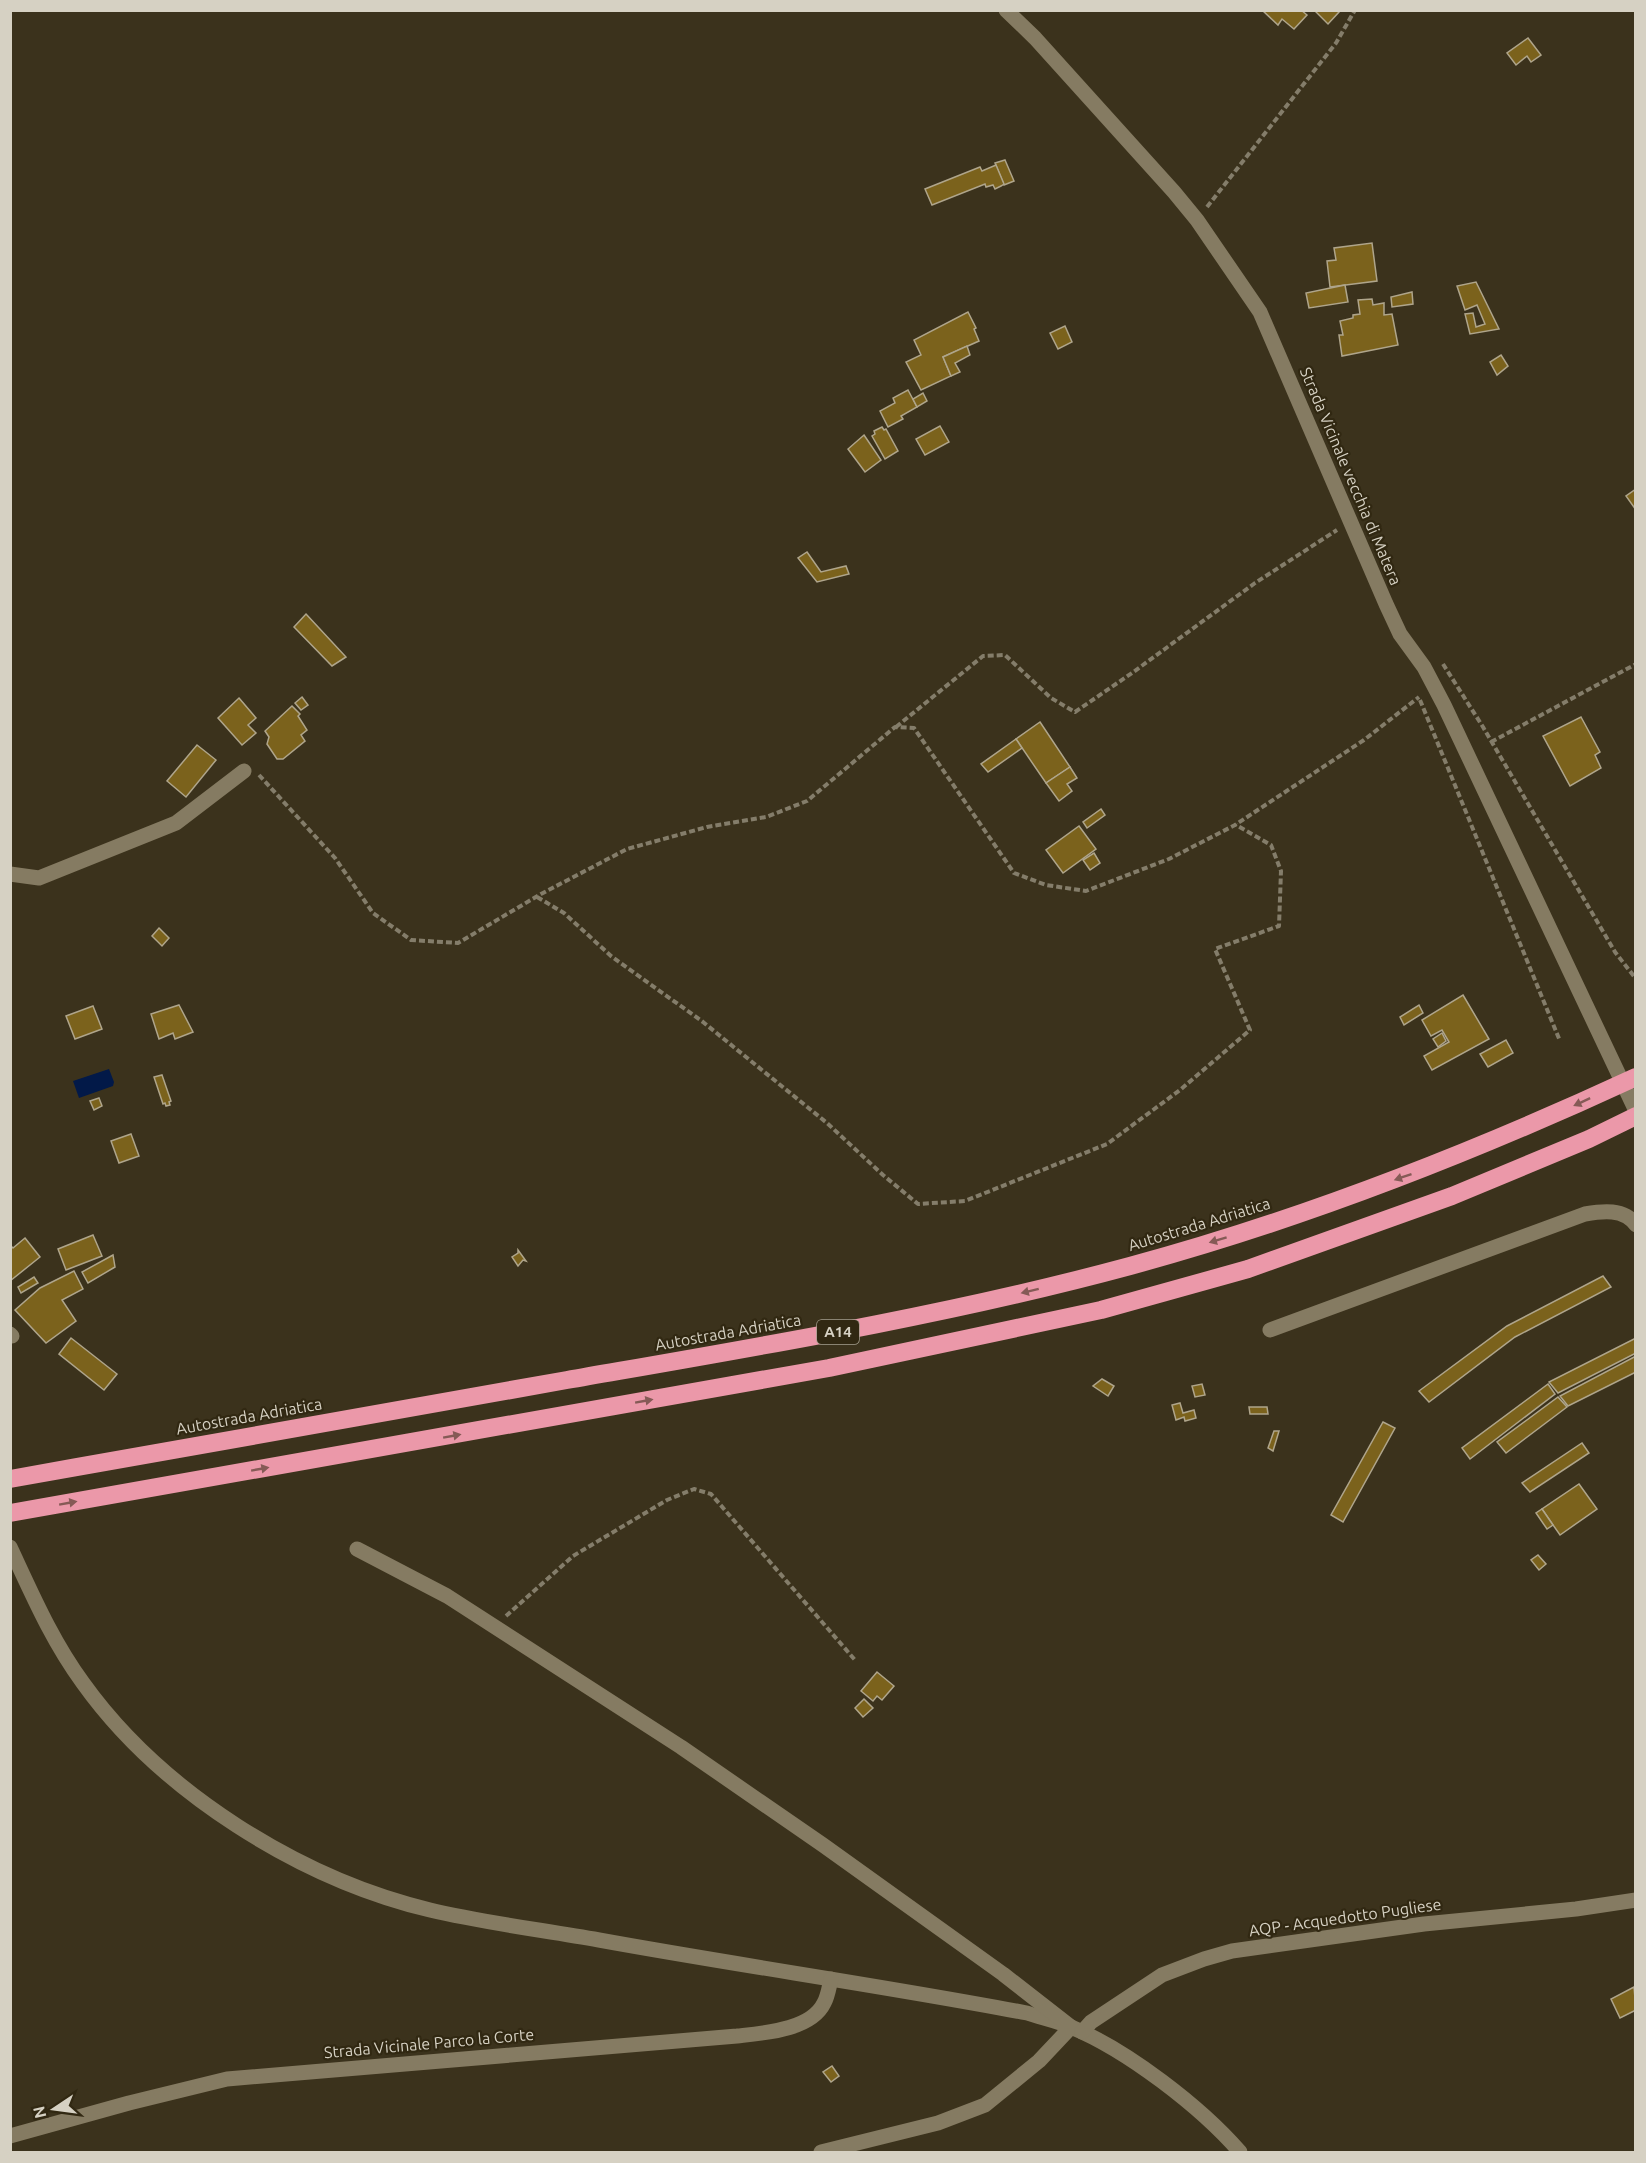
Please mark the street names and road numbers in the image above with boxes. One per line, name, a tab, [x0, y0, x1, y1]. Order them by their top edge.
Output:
street label: Strada Vicinale vecchia di Matera	[1297, 364, 1405, 588]
street label: Autostrada Adriatica	[1126, 1194, 1272, 1254]
street label: Autostrada Adriatica	[654, 1310, 802, 1354]
road number: A14	[817, 1320, 859, 1344]
street label: Autostrada Adriatica	[175, 1394, 323, 1438]
street label: AQP - Acquedotto Pugliese	[1248, 1895, 1442, 1939]
street label: Strada Vicinale Parco la Corte	[323, 2025, 535, 2061]

